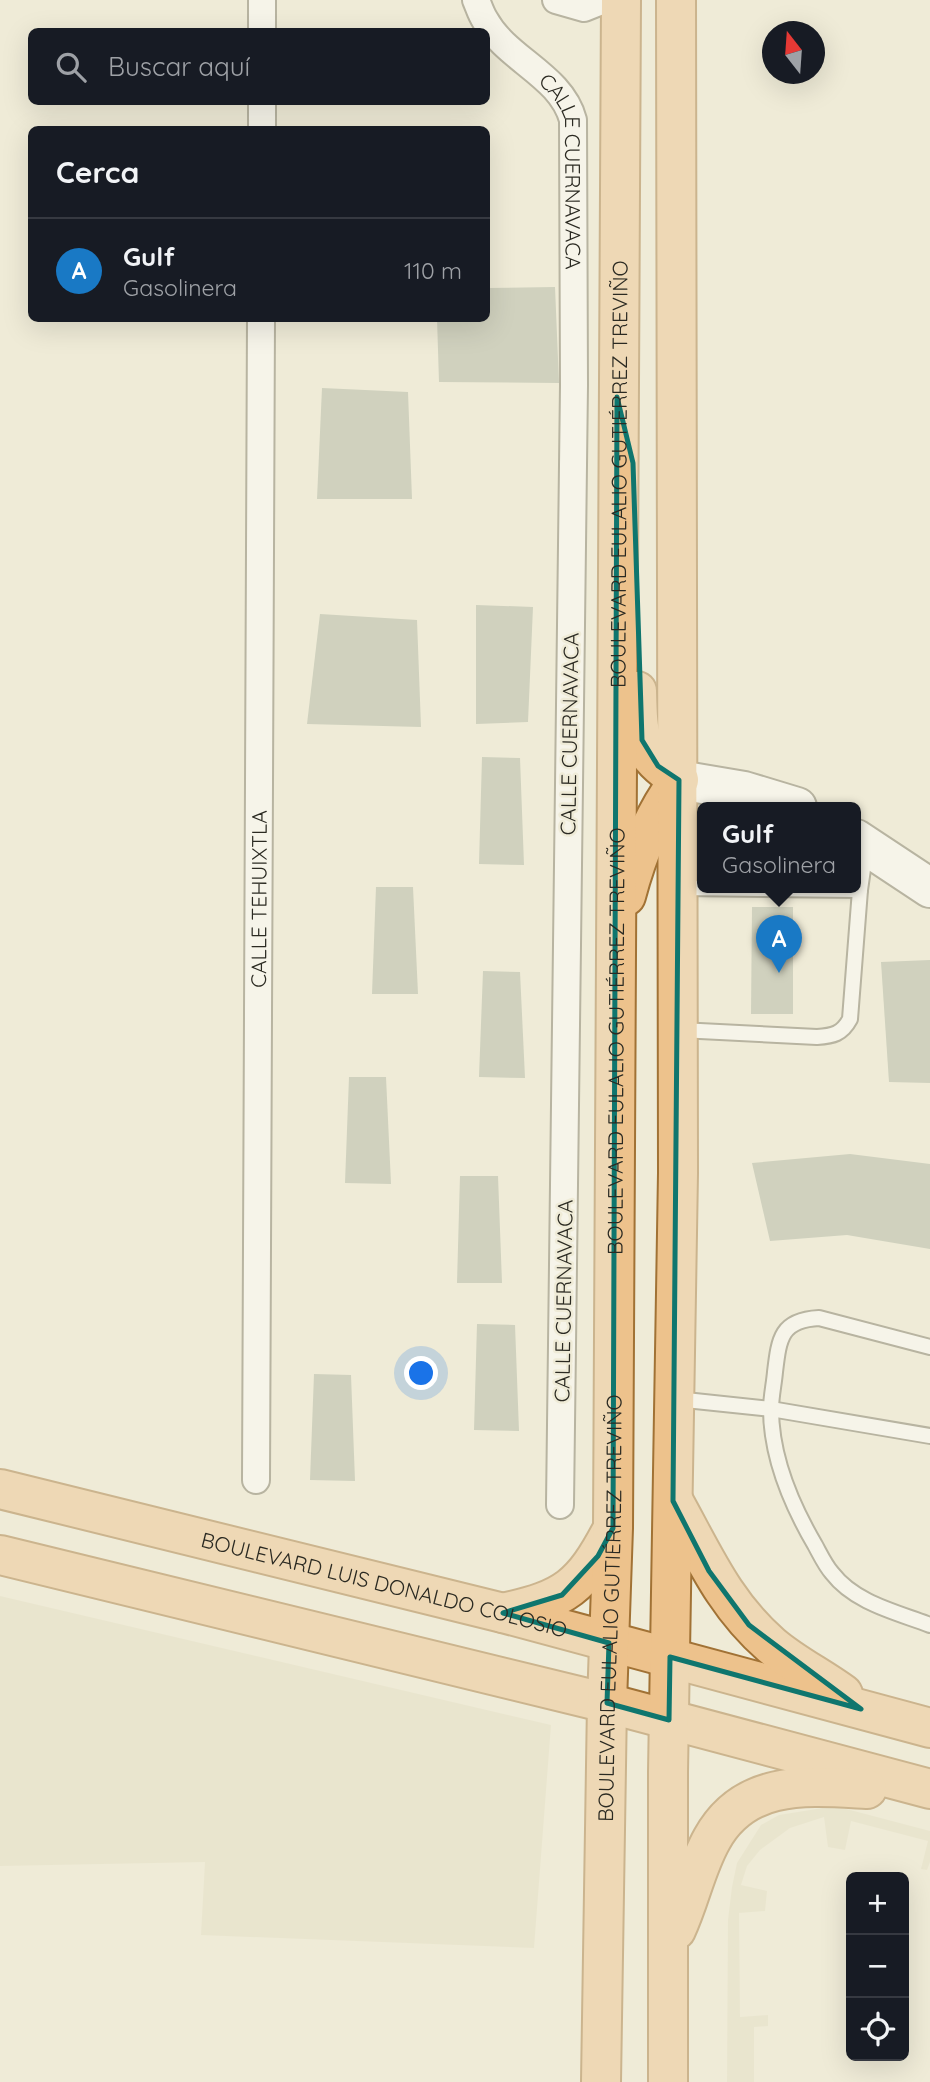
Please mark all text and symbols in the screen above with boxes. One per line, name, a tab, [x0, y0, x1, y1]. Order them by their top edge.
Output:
north arrow	[762, 21, 825, 84]
search box	[28, 28, 490, 105]
icon: search	[52, 48, 90, 86]
text: Buscar aquí	[108, 50, 250, 83]
street label: CALLE CUERNAVACA	[534, 67, 587, 270]
text: Cerca	[56, 153, 139, 191]
text: Gulf	[123, 240, 175, 273]
text: A	[72, 256, 86, 285]
text: 110 m	[404, 256, 462, 285]
street label: BOULEVARD EULALIO GUTIÉRREZ TREVIÑO	[604, 260, 633, 688]
text: Gasolinera	[123, 273, 237, 302]
street label: CALLE CUERNAVACA	[554, 632, 584, 836]
popup	[697, 802, 861, 893]
street label: CALLE TEHUIXTLA	[245, 810, 272, 988]
text: Gulf	[722, 817, 774, 850]
street label: BOULEVARD EULALIO GUTIÉRREZ TREVIÑO	[601, 827, 630, 1255]
text: Gasolinera	[722, 850, 836, 879]
pin: A	[756, 915, 802, 973]
street label: CALLE CUERNAVACA	[548, 1199, 578, 1403]
your location	[404, 1356, 438, 1390]
street label: BOULEVARD EULALIO GUTIÉRREZ TREVIÑO	[592, 1394, 627, 1822]
street label: BOULEVARD LUIS DONALDO COLOSIO	[199, 1526, 570, 1643]
map controls	[846, 1872, 909, 2061]
button: +	[846, 1872, 909, 1935]
button: −	[846, 1935, 909, 1998]
button: locate	[846, 1998, 909, 2061]

